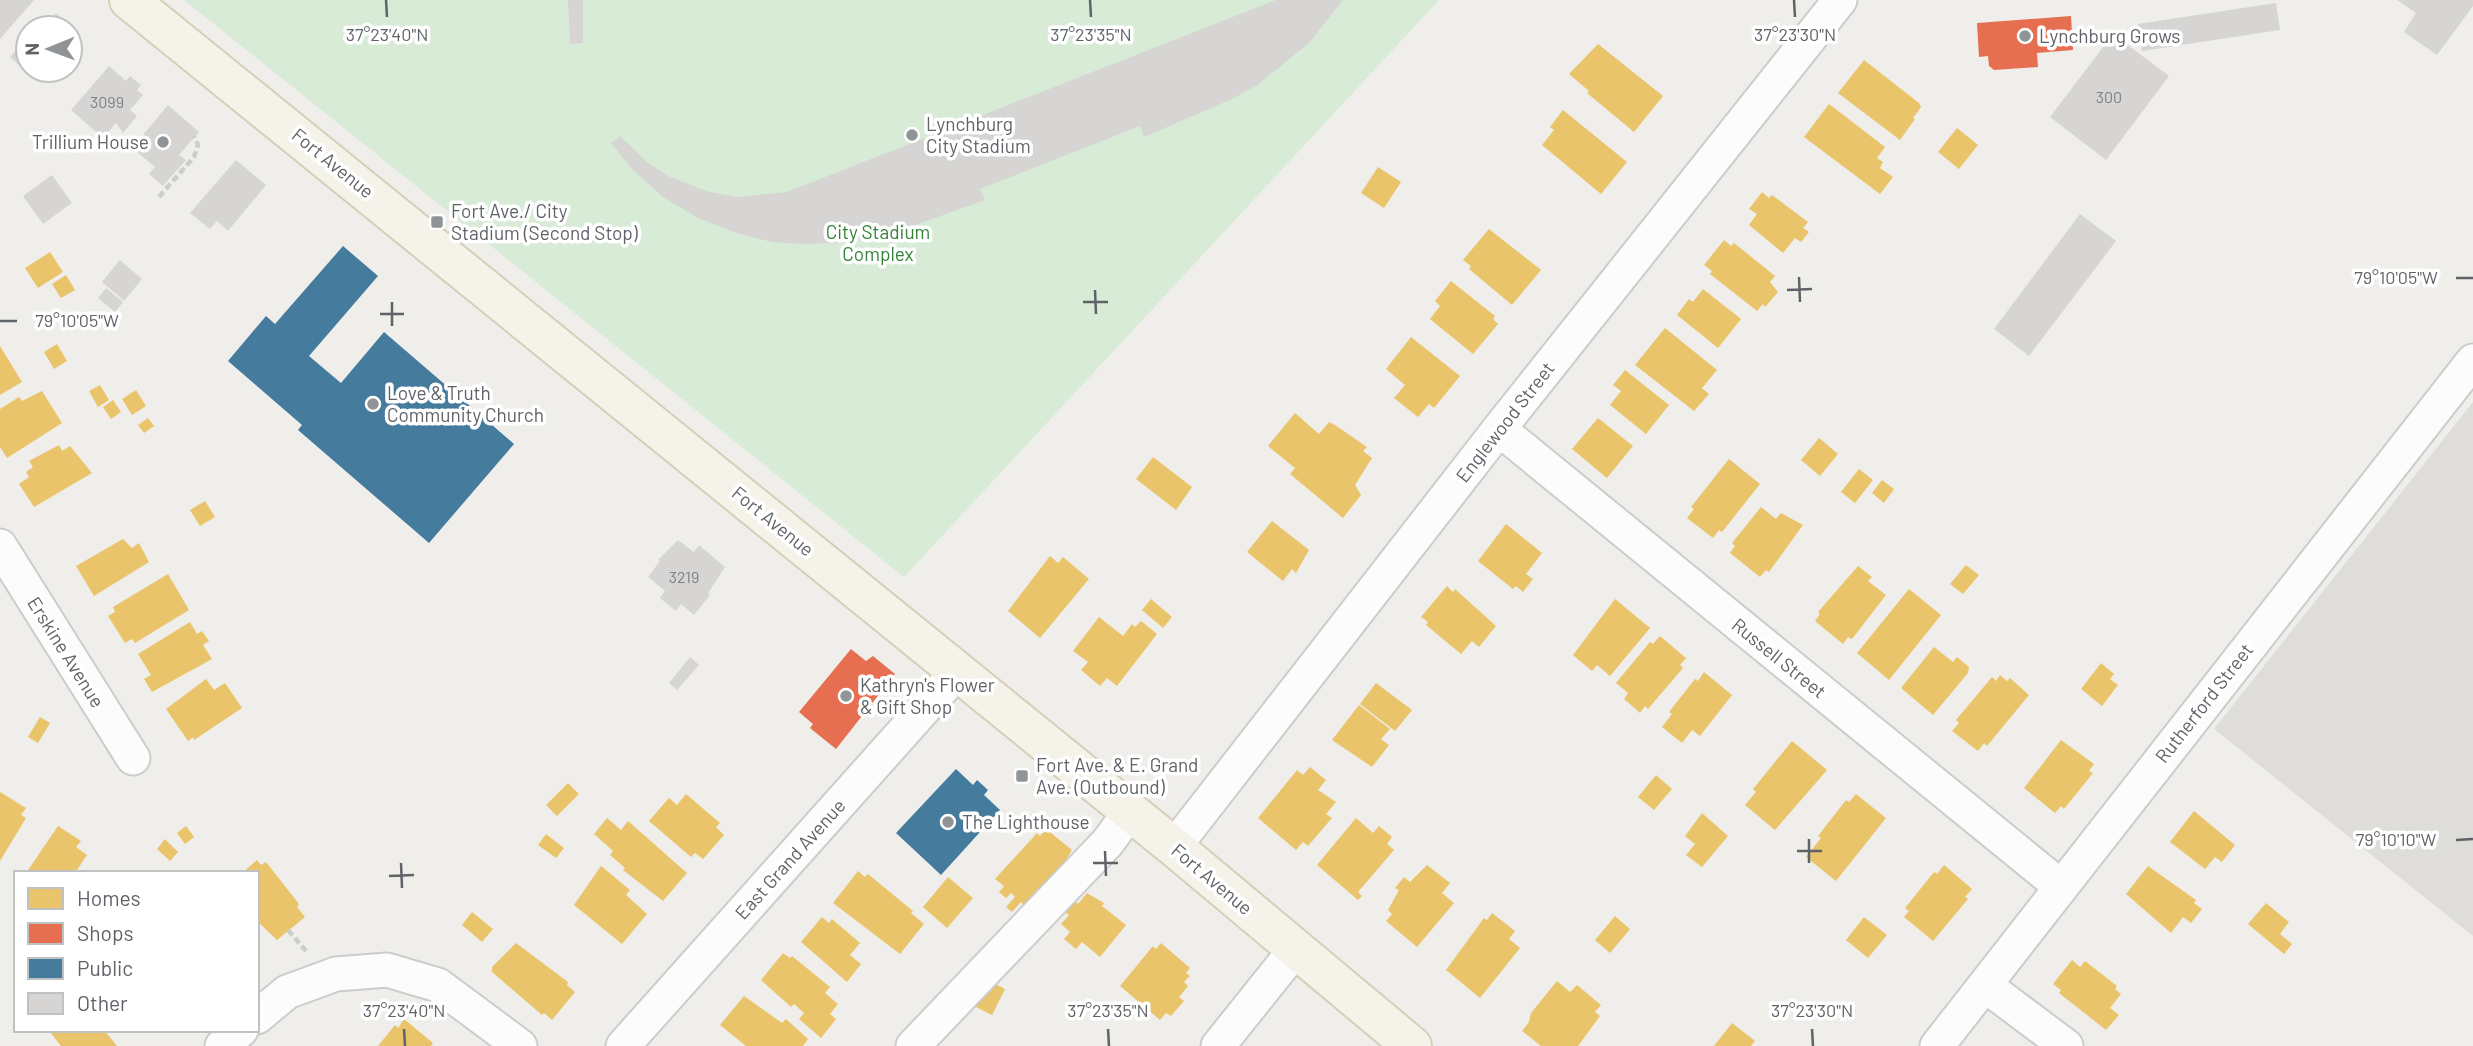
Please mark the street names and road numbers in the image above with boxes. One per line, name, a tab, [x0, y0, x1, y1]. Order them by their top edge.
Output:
street label: Fort Avenue	[288, 123, 379, 203]
street label: Englewood Street	[1451, 357, 1559, 486]
street label: Fort Avenue	[728, 481, 819, 561]
street label: Erskine Avenue	[23, 592, 110, 711]
street label: Russell Street	[1728, 613, 1831, 703]
street label: Rutherford Street	[2150, 638, 2257, 767]
street label: East Grand Avenue	[730, 794, 850, 924]
street label: Fort Avenue	[1167, 838, 1258, 919]

